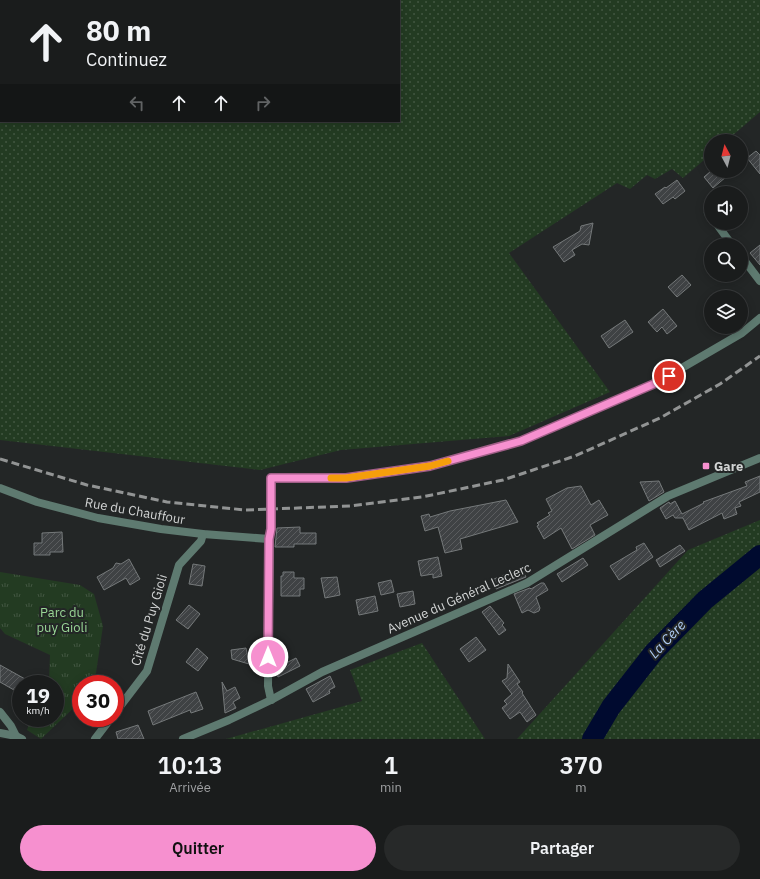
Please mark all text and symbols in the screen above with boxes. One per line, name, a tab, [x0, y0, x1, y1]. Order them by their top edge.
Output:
text: 80 m	[86, 12, 151, 49]
icon: ahead	[20, 16, 72, 68]
text: Continuez	[86, 48, 167, 71]
icon: left	[126, 92, 148, 114]
icon: ahead	[168, 92, 190, 114]
icon: ahead	[210, 92, 232, 114]
icon: right	[252, 92, 274, 114]
north arrow	[704, 134, 748, 178]
map controls	[704, 134, 748, 334]
button: sound	[704, 186, 748, 230]
button: search	[704, 238, 748, 282]
button: layers	[704, 290, 748, 334]
pin	[652, 359, 686, 393]
icon: arrive	[658, 365, 680, 387]
place label: Gare	[714, 458, 743, 475]
marker: Gare	[701, 461, 711, 471]
street label: Rue du Chauffour	[84, 494, 187, 528]
street label: Avenue du Général Leclerc	[385, 558, 534, 637]
street label: Cité du Puy Gioli	[127, 572, 171, 668]
park label: Parc du puy Gioli	[37, 604, 87, 636]
water label: La Cère	[645, 616, 689, 662]
position arrow	[247, 636, 289, 678]
speed limit sign: 30	[72, 675, 124, 727]
text: 19	[26, 682, 50, 709]
text: km/h	[26, 704, 50, 717]
text: 10:13	[157, 749, 223, 781]
text: 1	[384, 749, 398, 781]
text: 370	[559, 749, 603, 781]
text: Arrivée	[169, 779, 211, 796]
text: min	[380, 779, 402, 796]
text: m	[575, 779, 587, 796]
button: Quitter	[20, 825, 376, 871]
button: Partager	[384, 825, 740, 871]

